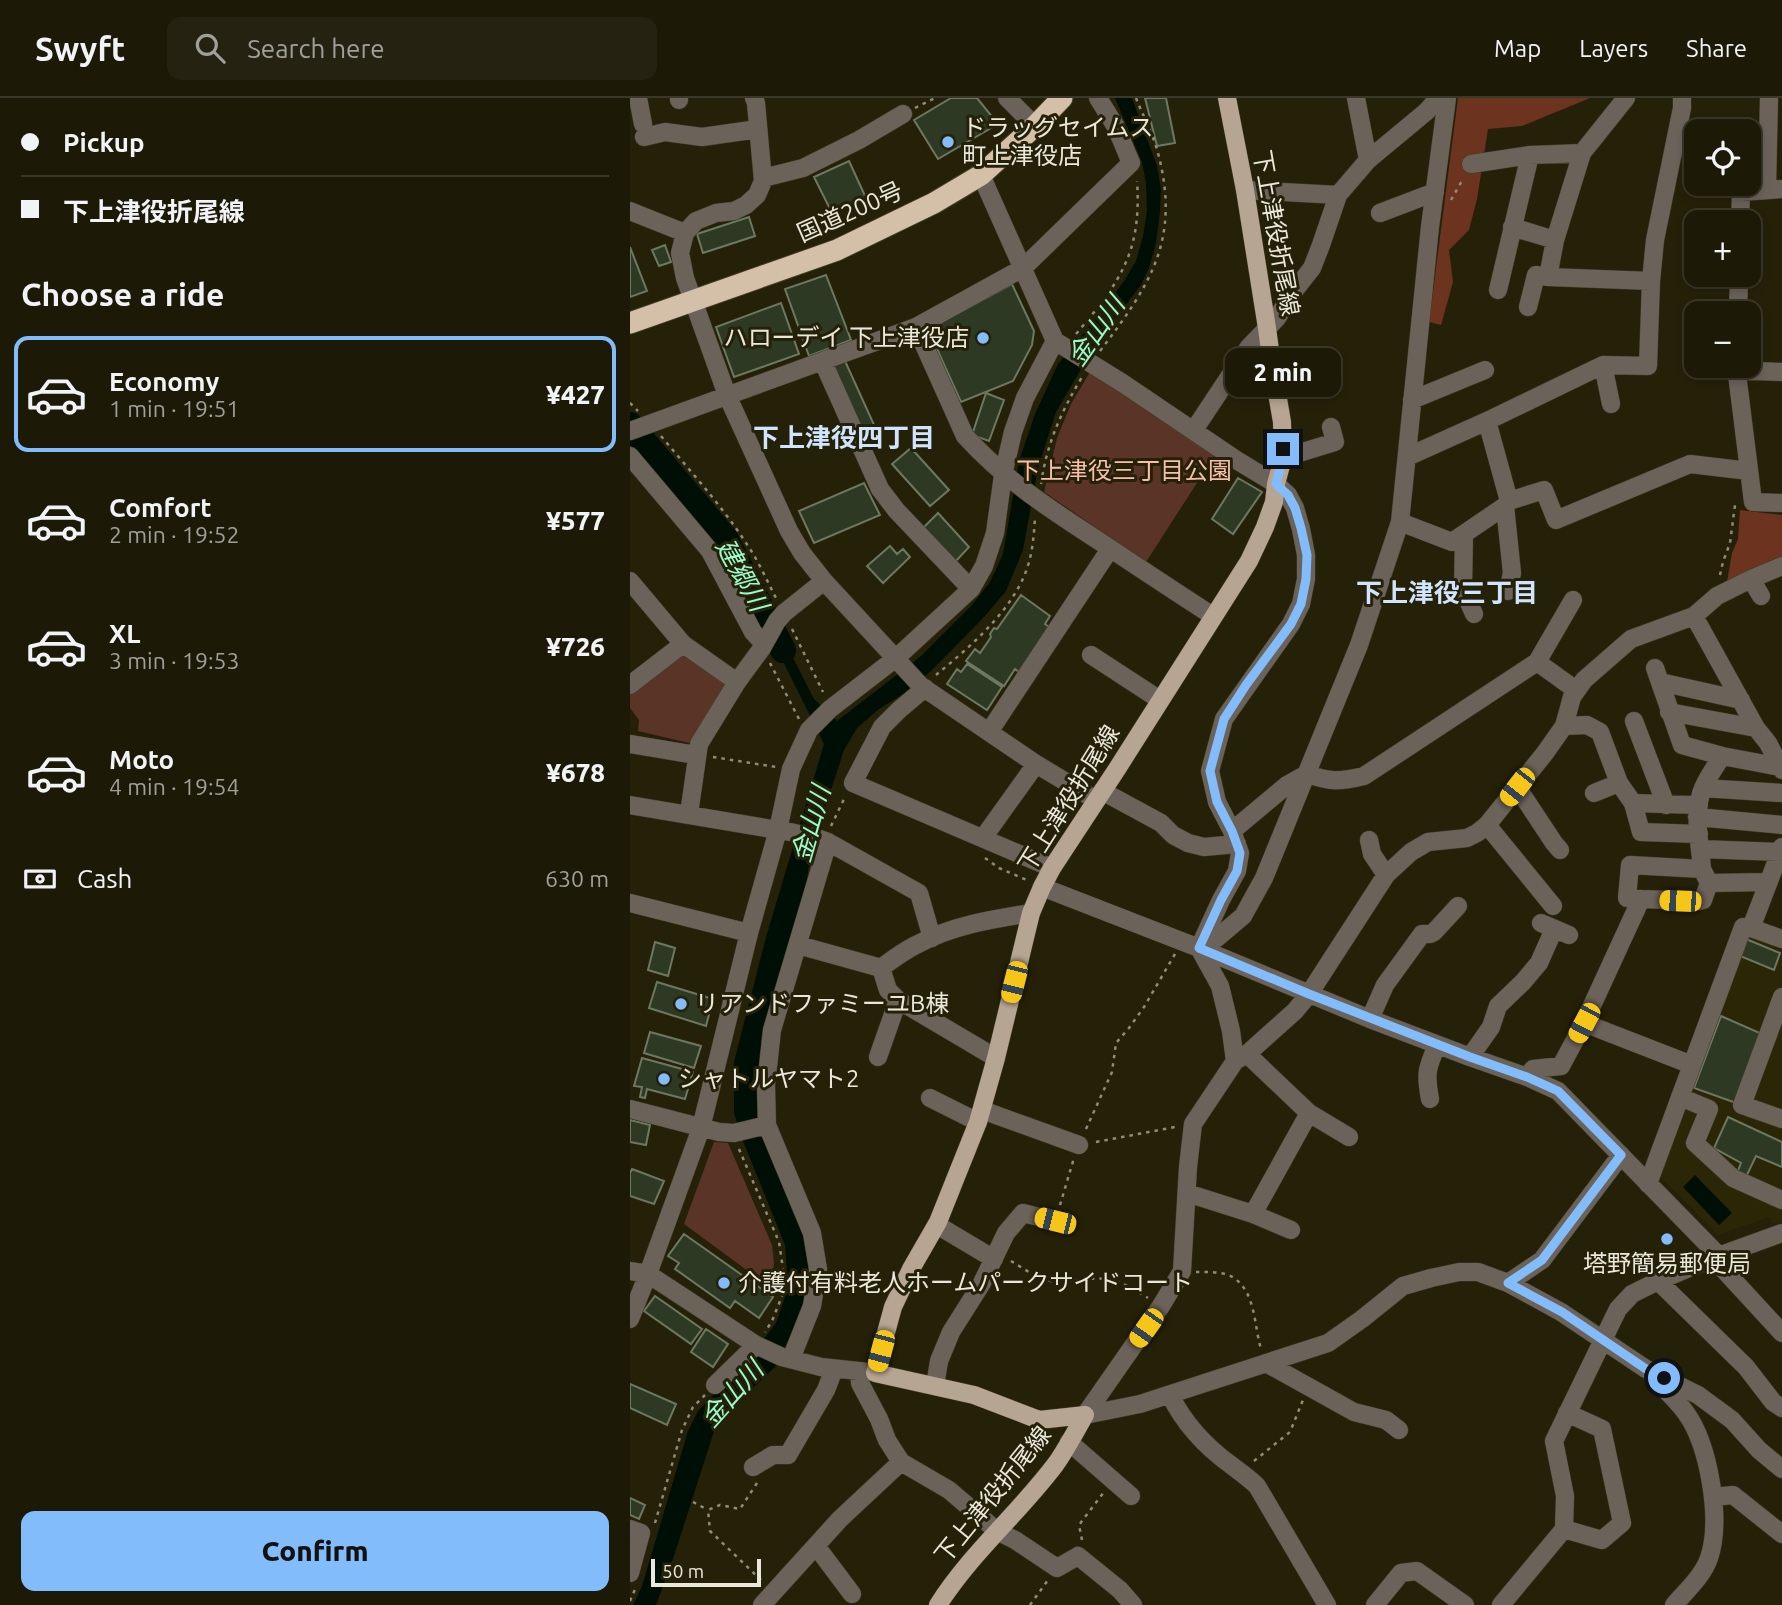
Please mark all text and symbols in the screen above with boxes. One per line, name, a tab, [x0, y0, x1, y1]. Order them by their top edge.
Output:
search box	[167, 17, 657, 80]
icon: search	[191, 29, 229, 67]
text: Swyft	[35, 30, 125, 67]
text: Search here	[247, 34, 385, 63]
text: Map	[1494, 35, 1541, 62]
text: Layers	[1579, 35, 1648, 62]
text: Share	[1686, 35, 1747, 62]
place label: ドラッグセイムス 町上津役店	[962, 114, 1154, 169]
map controls	[1684, 119, 1761, 378]
button: locate	[1684, 119, 1761, 196]
text: Pickup	[63, 128, 145, 157]
marker: ドラッグセイムス 町上津役店	[940, 134, 956, 150]
street label: 下上津役折尾線	[1249, 148, 1304, 318]
street label: 国道200号	[793, 176, 907, 247]
text: 下上津役折尾線	[63, 197, 245, 226]
button: +	[1684, 210, 1761, 287]
text: Choose a ride	[21, 276, 224, 312]
water label: 金山川	[1061, 288, 1132, 371]
button: −	[1684, 301, 1761, 378]
place label: ハローデイ 下上津役店	[724, 324, 969, 351]
marker: ハローデイ 下上津役店	[975, 330, 991, 346]
callout: 2 min	[1225, 348, 1341, 396]
text: 2 min	[1254, 360, 1312, 385]
icon: car	[25, 363, 88, 426]
text: Economy	[109, 367, 219, 396]
text: ¥427	[546, 380, 605, 409]
text: 1 min · 19:51	[109, 396, 240, 421]
district label: 下上津役四丁目	[753, 423, 935, 452]
route end	[1267, 433, 1299, 465]
park label: 下上津役三丁目公園	[1016, 457, 1232, 484]
icon: car	[25, 489, 88, 552]
text: Comfort	[109, 493, 212, 522]
text: ¥577	[546, 506, 605, 535]
text: 2 min · 19:52	[109, 522, 240, 547]
water label: 建郷川	[711, 534, 775, 619]
district label: 下上津役三丁目	[1356, 578, 1538, 607]
icon: car	[25, 615, 88, 678]
text: XL	[109, 619, 140, 648]
text: ¥726	[546, 632, 605, 661]
text: 3 min · 19:53	[109, 648, 240, 673]
street label: 下上津役折尾線	[1013, 720, 1125, 877]
icon: car	[25, 741, 88, 804]
text: Moto	[109, 745, 174, 774]
text: ¥678	[546, 758, 605, 787]
car	[1496, 764, 1539, 810]
text: 4 min · 19:54	[109, 774, 240, 799]
water label: 金山川	[786, 779, 836, 865]
icon: cash	[21, 860, 59, 898]
text: Cash	[77, 864, 132, 893]
text: 630 m	[545, 866, 609, 891]
car	[1659, 890, 1702, 912]
car	[999, 959, 1030, 1005]
place label: リアンドファミーユB棟	[695, 990, 949, 1017]
marker: リアンドファミーユB棟	[673, 996, 689, 1012]
car	[1565, 1000, 1604, 1046]
place label: シャトルヤマト2	[678, 1065, 860, 1092]
marker: シャトルヤマト2	[656, 1071, 672, 1087]
car	[1033, 1206, 1078, 1236]
marker: 塔野簡易郵便局	[1659, 1231, 1675, 1247]
place label: 塔野簡易郵便局	[1583, 1250, 1751, 1277]
place label: 介護付有料老人ホームパークサイドコート	[738, 1269, 1193, 1296]
marker: 介護付有料老人ホームパークサイドコート	[716, 1275, 732, 1291]
car	[1126, 1305, 1167, 1351]
car	[866, 1328, 897, 1374]
water label: 金山川	[695, 1353, 771, 1432]
route start	[1648, 1362, 1680, 1394]
street label: 下上津役折尾線	[929, 1421, 1056, 1568]
button: Confirm	[21, 1511, 609, 1591]
scale bar	[651, 1556, 761, 1588]
text: 50 m	[662, 1560, 704, 1582]

